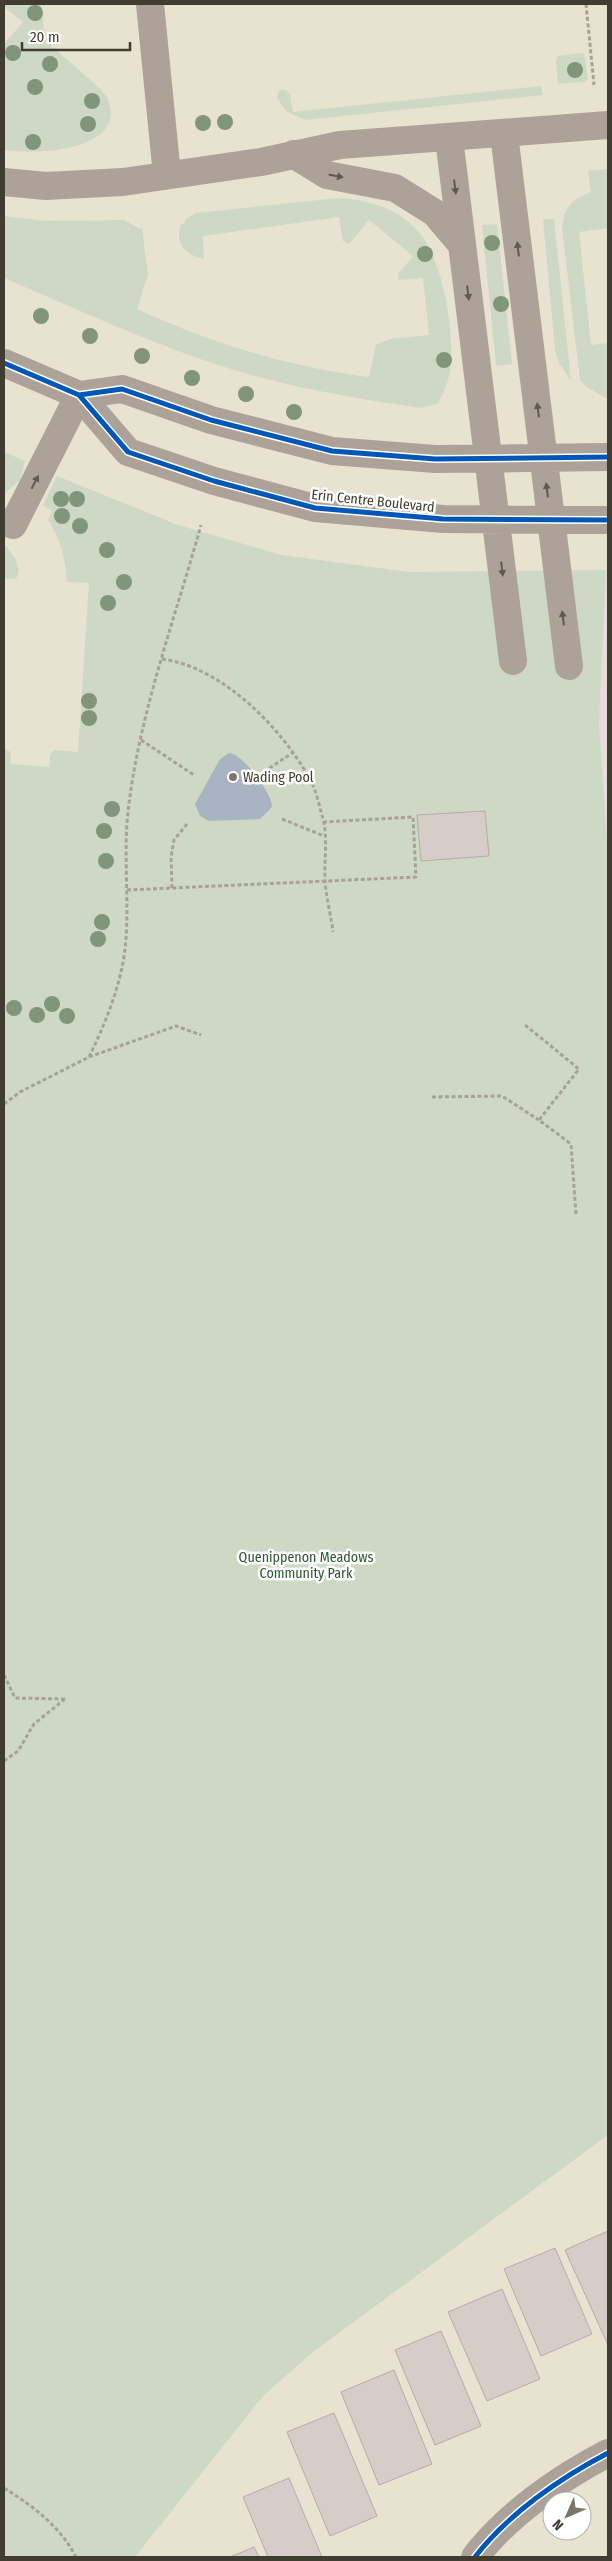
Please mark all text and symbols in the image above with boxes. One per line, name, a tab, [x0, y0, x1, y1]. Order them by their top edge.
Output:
scale bar	[22, 20, 130, 52]
text: 20 m	[30, 28, 60, 46]
one-way arrow	[328, 173, 344, 181]
one-way arrow	[451, 179, 459, 195]
one-way arrow	[514, 241, 522, 257]
one-way arrow	[465, 286, 473, 302]
one-way arrow	[534, 402, 542, 418]
one-way arrow	[31, 475, 39, 489]
one-way arrow	[543, 482, 551, 498]
street label: Erin Centre Boulevard	[311, 486, 435, 516]
one-way arrow	[498, 561, 506, 577]
one-way arrow	[559, 610, 567, 626]
place label: Wading Pool	[243, 769, 314, 786]
marker: Wading Pool	[227, 771, 239, 783]
park label: Quenippenon Meadows Community Park	[239, 1549, 373, 1582]
north arrow	[542, 2491, 592, 2541]
text: N	[549, 2516, 567, 2534]

